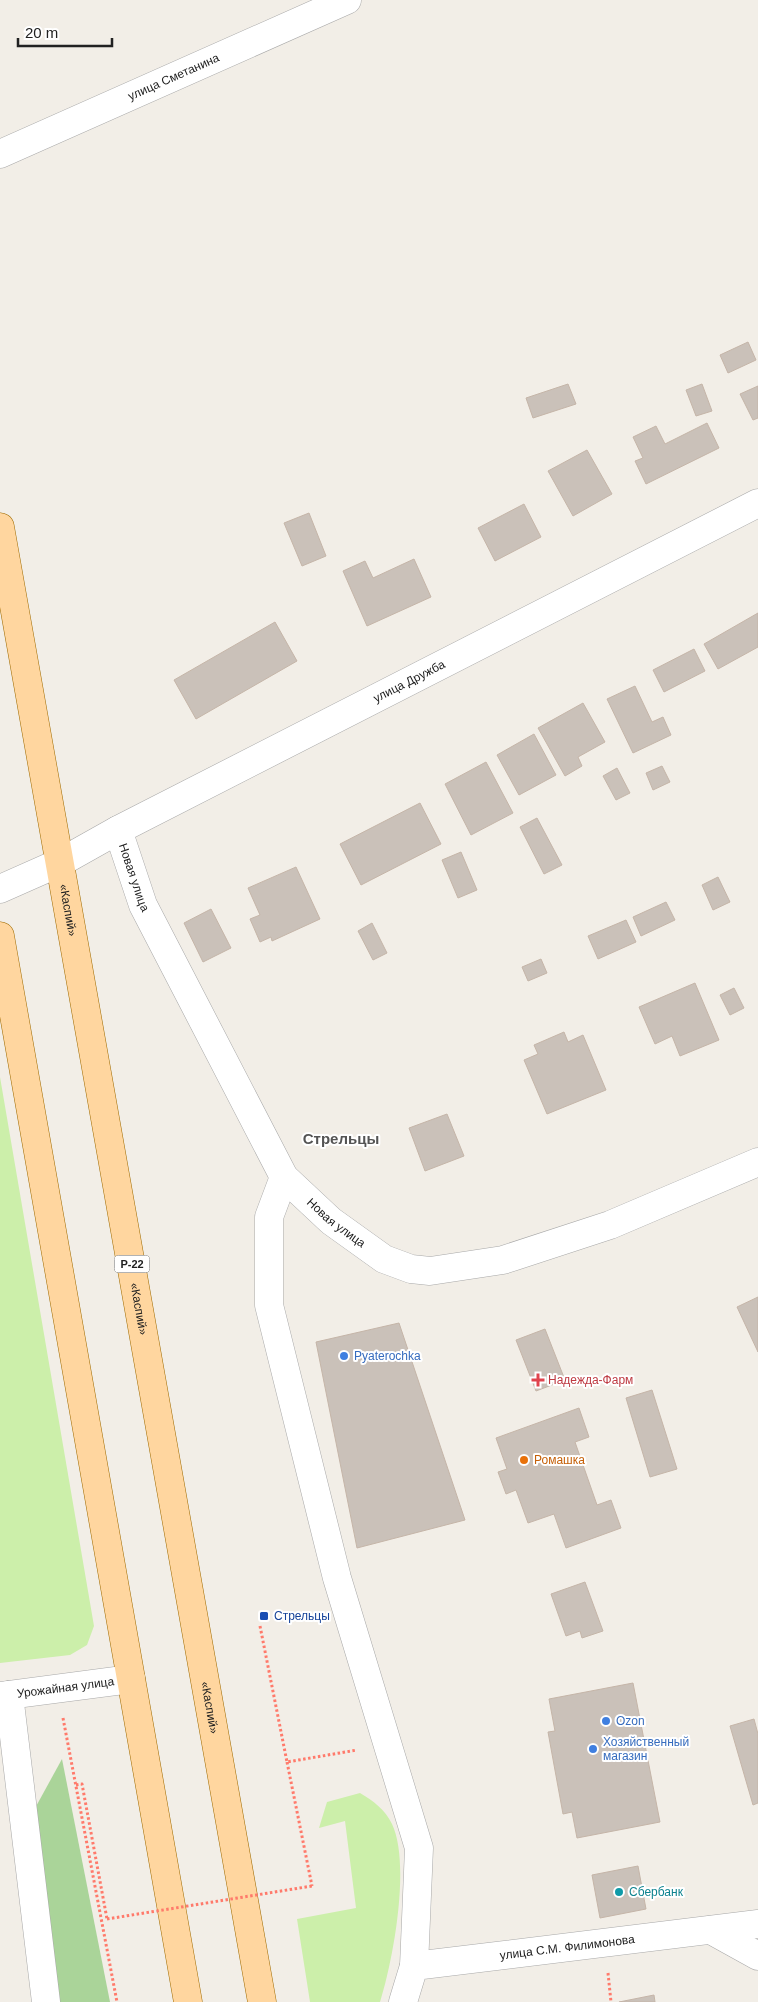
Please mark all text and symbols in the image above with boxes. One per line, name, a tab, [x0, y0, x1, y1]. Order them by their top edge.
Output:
scale bar	[18, 15, 111, 47]
text: 20 m	[25, 24, 58, 41]
street label: улица Сметанина	[126, 50, 222, 103]
street label: улица Дружба	[371, 657, 448, 705]
street label: Новая улица	[116, 841, 152, 914]
street label: «Каспий»	[57, 883, 80, 938]
district label: Стрельцы	[303, 1130, 379, 1147]
street label: Новая улица	[304, 1195, 368, 1251]
road number: Р-22	[114, 1256, 150, 1272]
street label: «Каспий»	[127, 1281, 150, 1336]
place label: Pyaterochka	[354, 1349, 421, 1363]
marker: Pyaterochka	[338, 1350, 350, 1362]
place label: Надежда-Фарм	[548, 1373, 633, 1387]
marker: Надежда-Фарм	[532, 1374, 544, 1386]
place label: Ромашка	[534, 1453, 585, 1467]
marker: Ромашка	[518, 1454, 530, 1466]
place label: Стрельцы	[274, 1609, 330, 1623]
marker: Стрельцы	[258, 1610, 270, 1622]
street label: Урожайная улица	[16, 1674, 115, 1701]
street label: «Каспий»	[198, 1680, 221, 1735]
place label: Ozon	[616, 1714, 645, 1728]
marker: Ozon	[600, 1715, 612, 1727]
place label: Хозяйственный магазин	[603, 1735, 689, 1763]
marker: Хозяйственный магазин	[587, 1743, 599, 1755]
place label: Сбербанк	[629, 1885, 684, 1899]
marker: Сбербанк	[613, 1886, 625, 1898]
street label: улица С.М. Филимонова	[499, 1932, 636, 1962]

